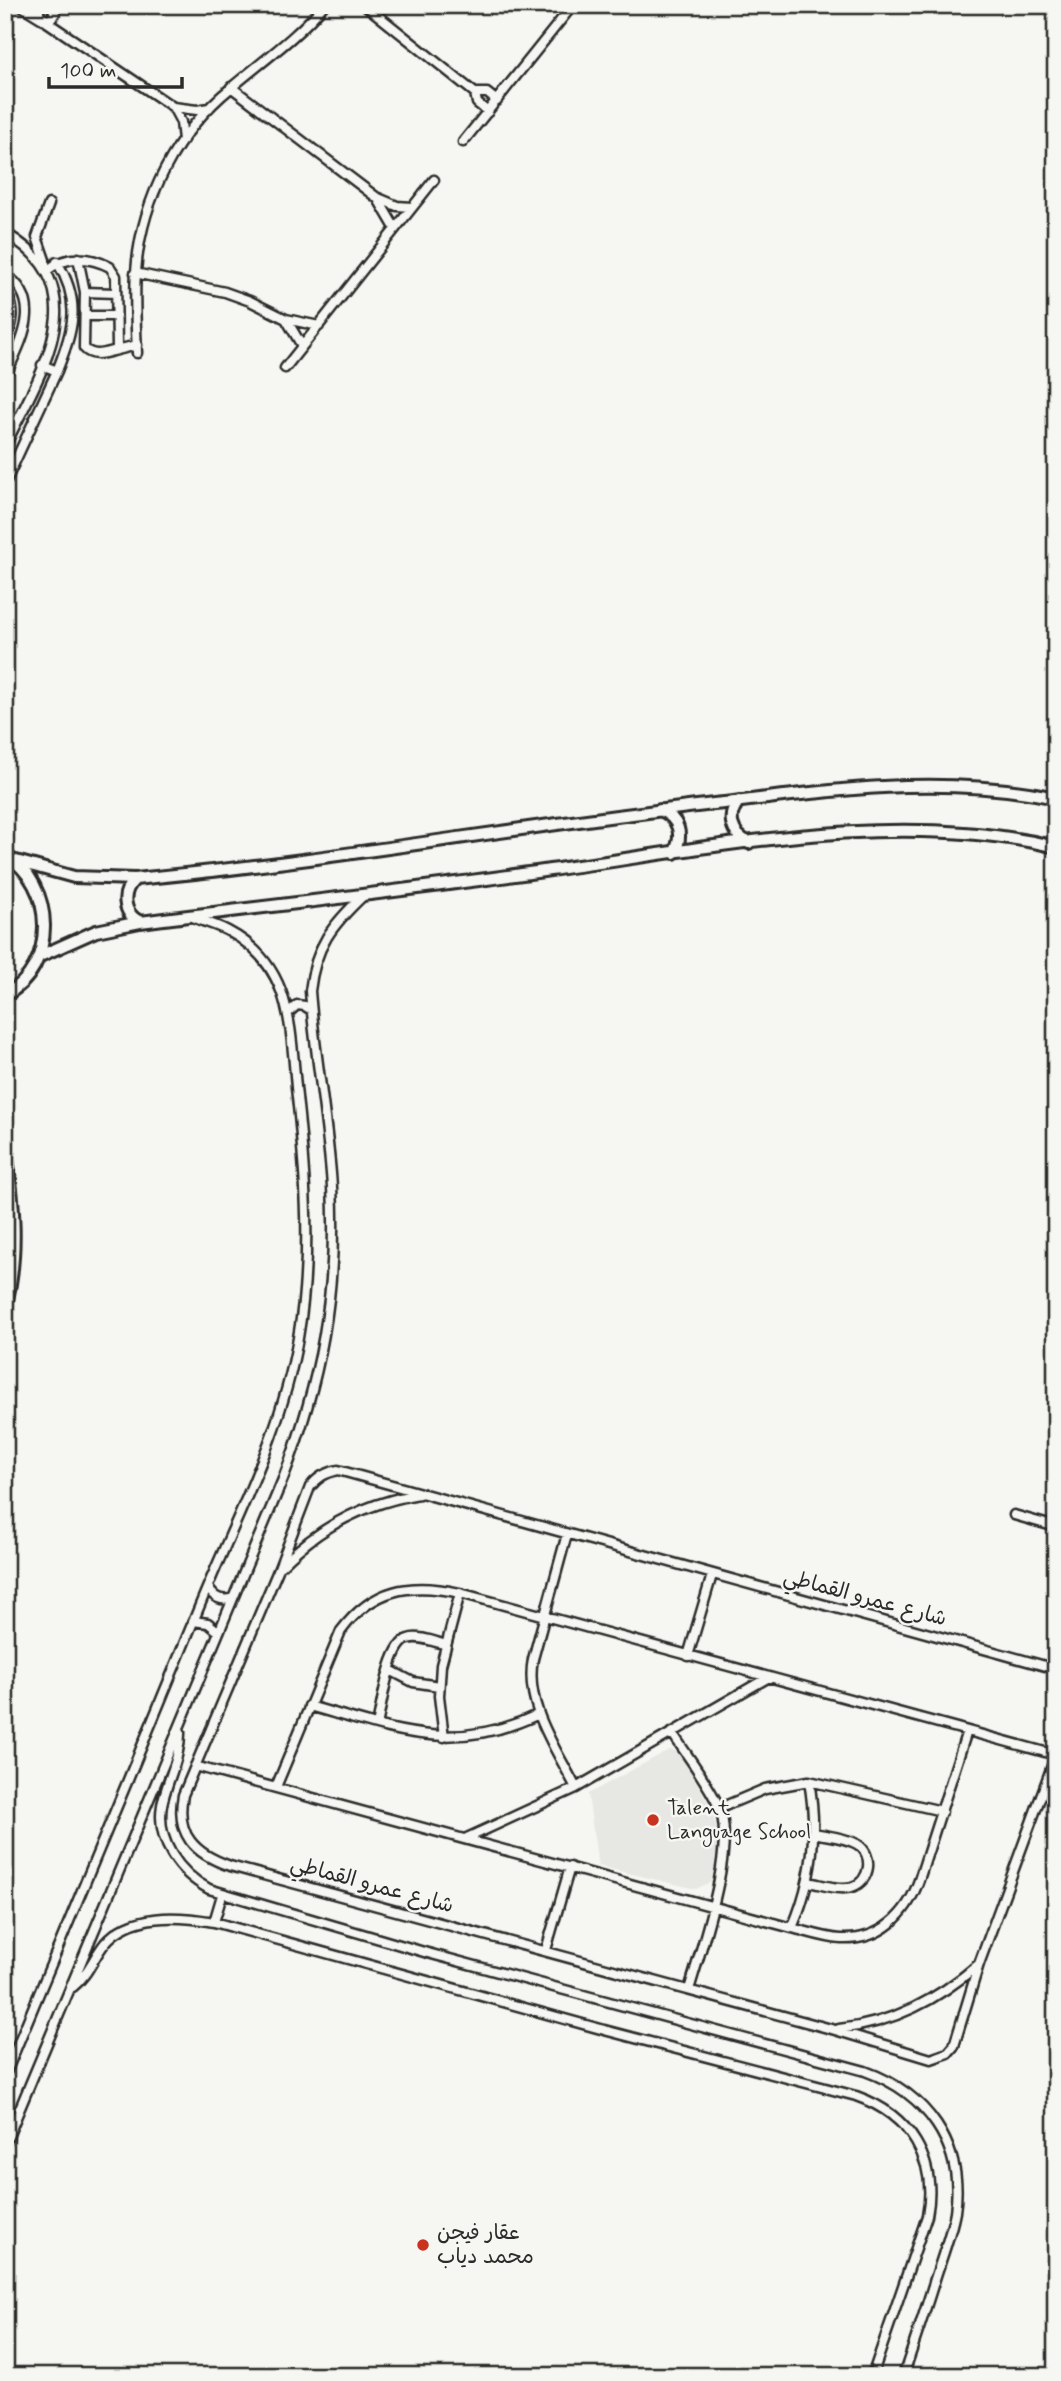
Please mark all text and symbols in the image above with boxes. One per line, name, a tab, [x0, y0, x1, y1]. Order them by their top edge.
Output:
scale bar	[49, 46, 182, 90]
text: 100 m	[60, 57, 116, 85]
street label: شارع عمرو القماطي	[779, 1563, 950, 1637]
place label: Talent Language School	[667, 1794, 811, 1847]
marker: Talent Language School	[645, 1812, 661, 1828]
street label: شارع عمرو القماطي	[286, 1850, 457, 1924]
place label: عقار فيجن محمد دياب	[437, 2219, 534, 2271]
marker: عقار فيجن محمد دياب	[415, 2237, 431, 2253]

